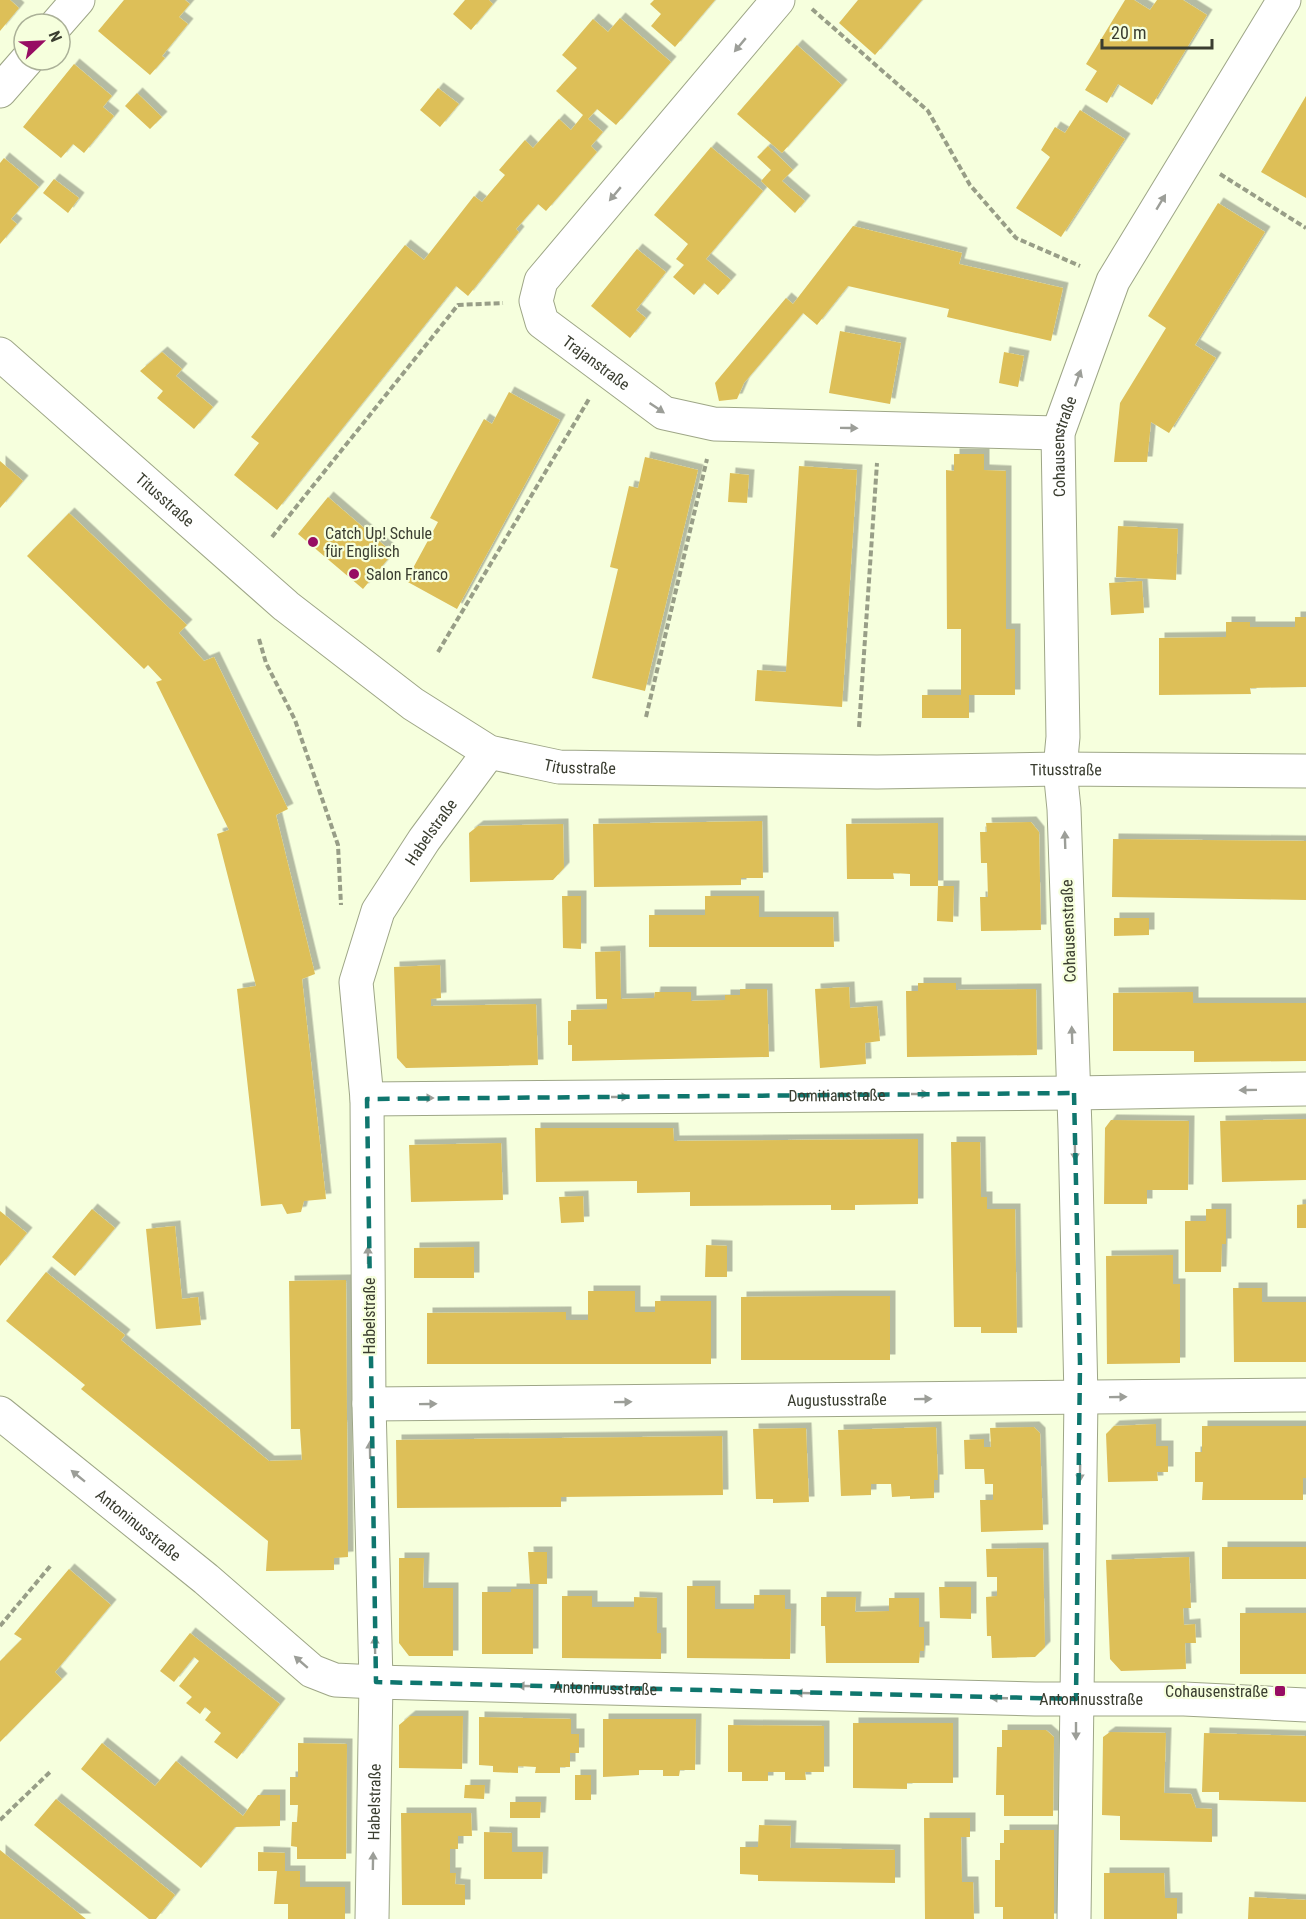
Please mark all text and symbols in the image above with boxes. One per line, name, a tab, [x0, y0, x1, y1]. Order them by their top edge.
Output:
north arrow	[12, 12, 72, 72]
scale bar	[1102, 12, 1212, 50]
text: 20 m	[1111, 22, 1146, 43]
text: N	[45, 28, 66, 45]
one-way arrow	[734, 37, 747, 52]
one-way arrow	[608, 186, 621, 202]
one-way arrow	[1155, 194, 1166, 210]
street label: Trajanstraße	[559, 332, 634, 394]
one-way arrow	[1074, 369, 1084, 387]
street label: Cohausenstraße	[1049, 393, 1081, 497]
one-way arrow	[649, 402, 666, 413]
one-way arrow	[840, 423, 859, 432]
street label: Titusstraße	[131, 469, 198, 531]
place label: Catch Up! Schule für Englisch	[325, 524, 432, 561]
marker: Catch Up! Schule für Englisch	[306, 535, 320, 549]
place label: Salon Franco	[366, 565, 448, 584]
marker: Salon Franco	[347, 567, 361, 581]
street label: Titusstraße	[542, 755, 616, 778]
street label: Titusstraße	[1030, 760, 1102, 779]
street label: Habelstraße	[401, 795, 461, 869]
one-way arrow	[1060, 831, 1070, 850]
street label: Cohausenstraße	[1057, 879, 1080, 983]
one-way arrow	[1067, 1025, 1077, 1044]
one-way arrow	[1238, 1085, 1257, 1095]
street label: Domitianstraße	[788, 1086, 885, 1105]
one-way arrow	[911, 1089, 930, 1099]
one-way arrow	[611, 1092, 630, 1102]
one-way arrow	[416, 1093, 435, 1103]
one-way arrow	[1071, 1142, 1080, 1161]
one-way arrow	[363, 1245, 373, 1264]
street label: Habelstraße	[360, 1278, 379, 1354]
street label: Augustusstraße	[787, 1390, 887, 1410]
one-way arrow	[1108, 1393, 1127, 1402]
one-way arrow	[913, 1394, 932, 1404]
one-way arrow	[613, 1397, 632, 1407]
one-way arrow	[418, 1399, 437, 1409]
one-way arrow	[366, 1440, 375, 1459]
one-way arrow	[1075, 1463, 1085, 1482]
one-way arrow	[71, 1471, 86, 1483]
street label: Antoninusstraße	[92, 1485, 185, 1565]
one-way arrow	[370, 1635, 380, 1654]
one-way arrow	[294, 1656, 309, 1669]
street label: Antoninusstraße	[553, 1678, 657, 1699]
one-way arrow	[516, 1681, 535, 1690]
place label: Cohausenstraße	[1165, 1682, 1268, 1701]
marker: Cohausenstraße	[1273, 1684, 1287, 1698]
one-way arrow	[795, 1688, 814, 1698]
street label: Antoninusstraße	[1039, 1690, 1143, 1709]
one-way arrow	[990, 1694, 1009, 1703]
one-way arrow	[1071, 1721, 1081, 1740]
street label: Habelstraße	[364, 1763, 385, 1841]
one-way arrow	[368, 1851, 378, 1870]

